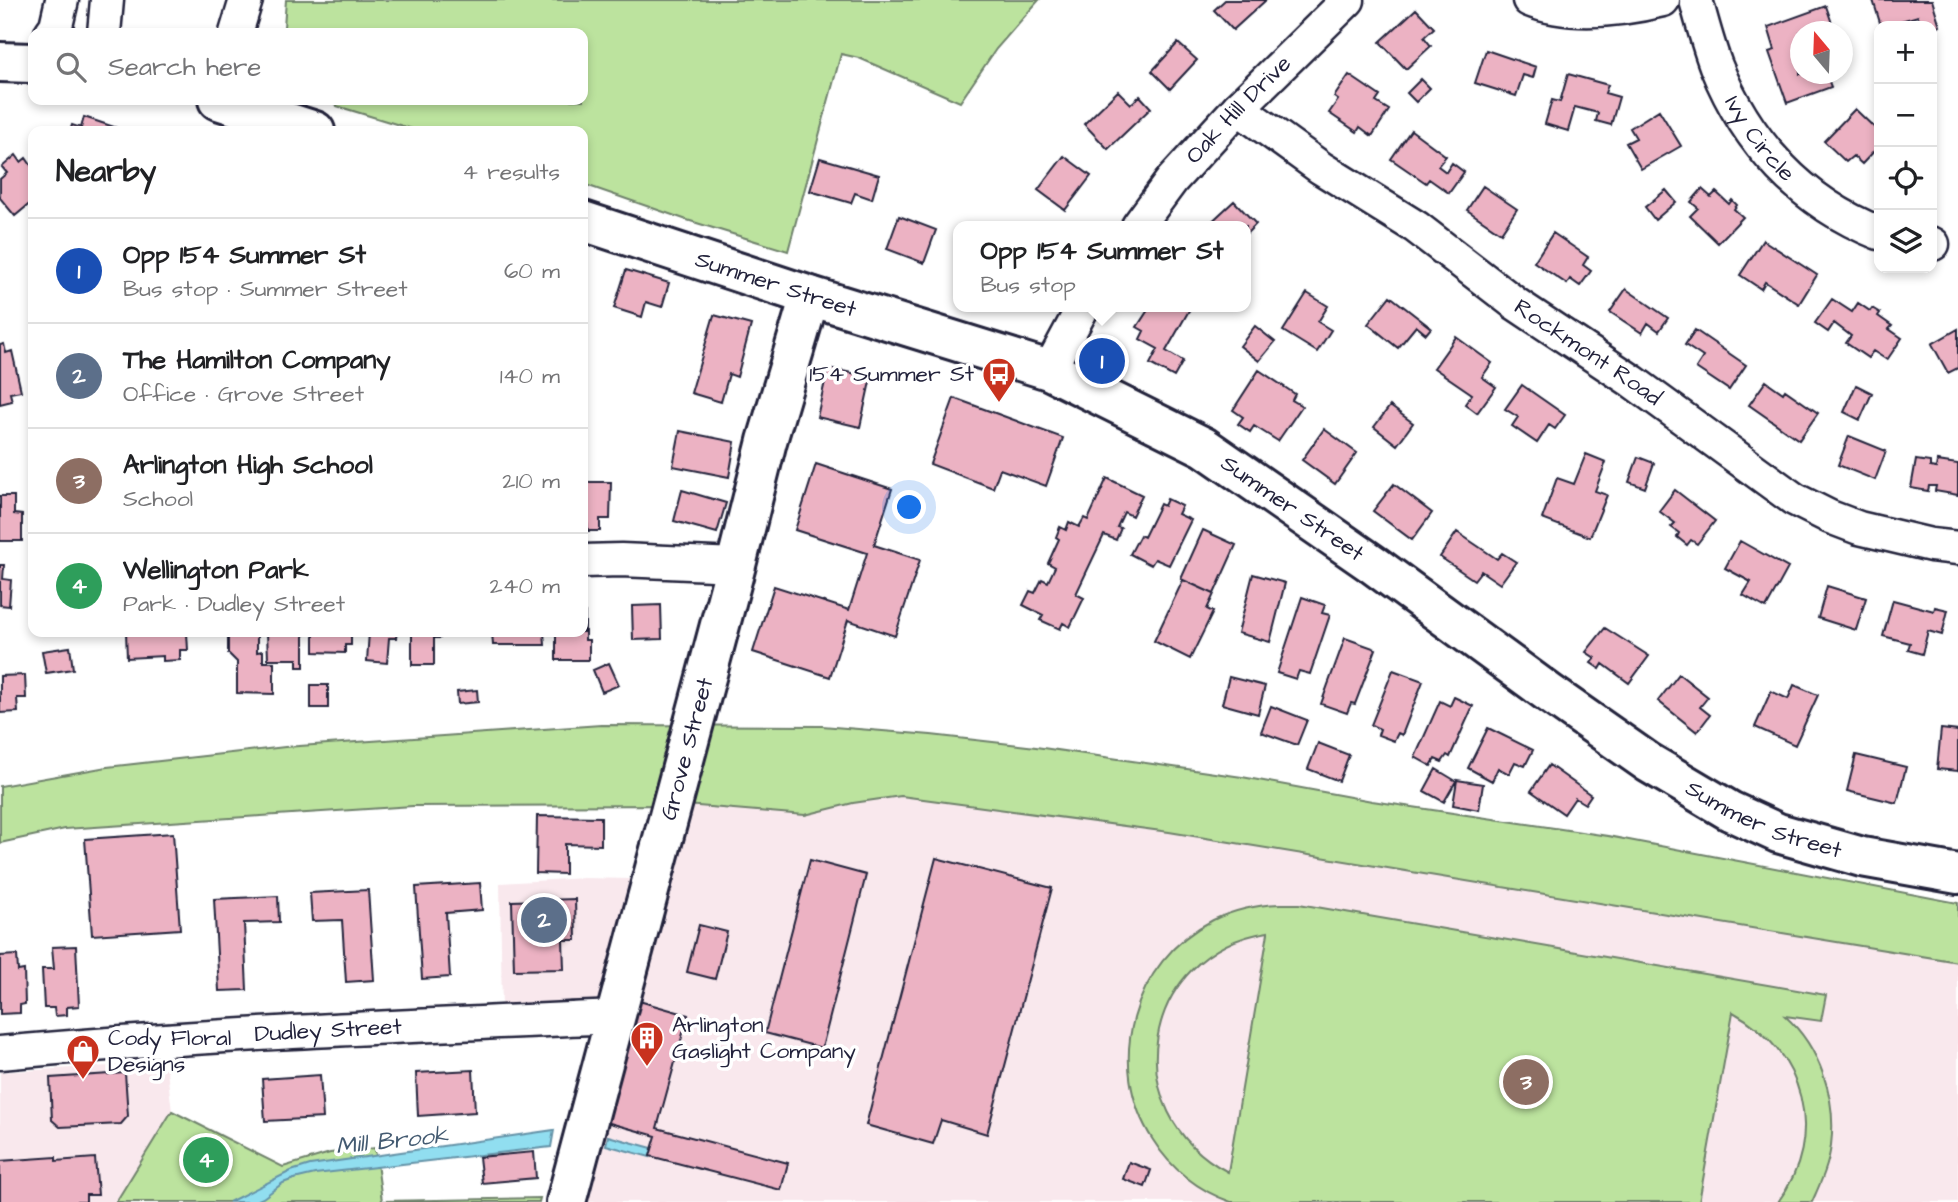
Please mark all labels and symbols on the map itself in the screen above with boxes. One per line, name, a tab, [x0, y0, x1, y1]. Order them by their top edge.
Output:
north arrow	[1790, 21, 1853, 84]
street label: Oak Hill Drive	[1178, 48, 1298, 171]
street label: Ivy Circle	[1716, 90, 1802, 189]
street label: Summer Street	[691, 243, 861, 326]
street label: Rockmont Road	[1508, 291, 1668, 414]
pin: 1	[1079, 335, 1125, 387]
bus stop icon: 154 Summer St	[980, 355, 1018, 404]
place label: 154 Summer St	[809, 358, 975, 390]
street label: Summer Street	[1214, 447, 1371, 570]
your location	[892, 490, 926, 524]
street label: Grove Street	[653, 673, 721, 824]
street label: Summer Street	[1680, 772, 1846, 867]
pin: 2	[521, 894, 567, 946]
place label: Arlington Gaslight Company	[672, 1009, 856, 1068]
street label: Dudley Street	[254, 1010, 403, 1050]
building icon: Arlington Gaslight Company	[628, 1019, 666, 1068]
place label: Cody Floral Designs	[108, 1022, 231, 1081]
shop icon: Cody Floral Designs	[64, 1032, 102, 1081]
pin: 3	[1503, 1056, 1549, 1108]
water label: Mill Brook	[334, 1118, 451, 1164]
pin: 4	[183, 1134, 229, 1186]

